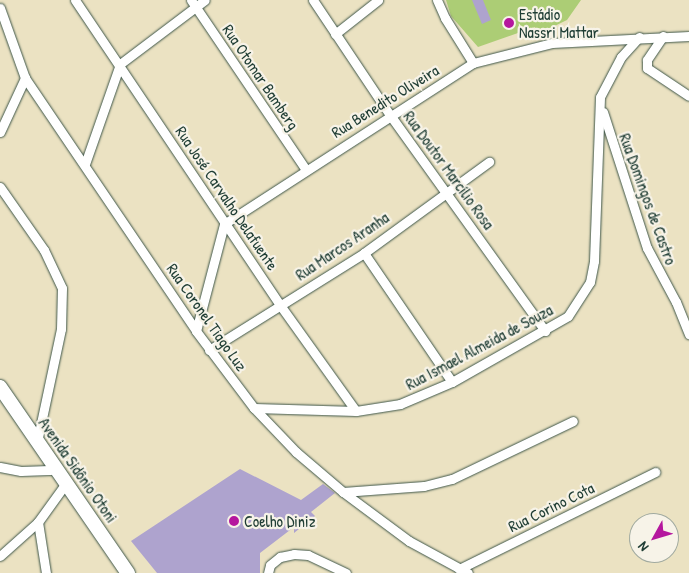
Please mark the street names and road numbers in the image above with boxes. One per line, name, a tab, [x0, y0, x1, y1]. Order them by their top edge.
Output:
street label: Rua Otomar Bamberg	[219, 21, 303, 133]
street label: Rua Benedito Oliveira	[328, 60, 442, 142]
street label: Rua Doutor Marcílio Rosa	[400, 107, 498, 233]
street label: Rua José Carvalho Delafuente	[172, 122, 282, 274]
street label: Rua Domingos de Castro	[615, 131, 681, 267]
street label: Rua Marcos Aranha	[292, 208, 392, 284]
street label: Rua Coronel Tiago Luz	[163, 260, 251, 374]
street label: Rua Ismael Almeida de Souza	[402, 300, 556, 394]
street label: Avenida Sidônio Otoni	[35, 414, 121, 526]
street label: Rua Corino Cota	[505, 478, 597, 536]

